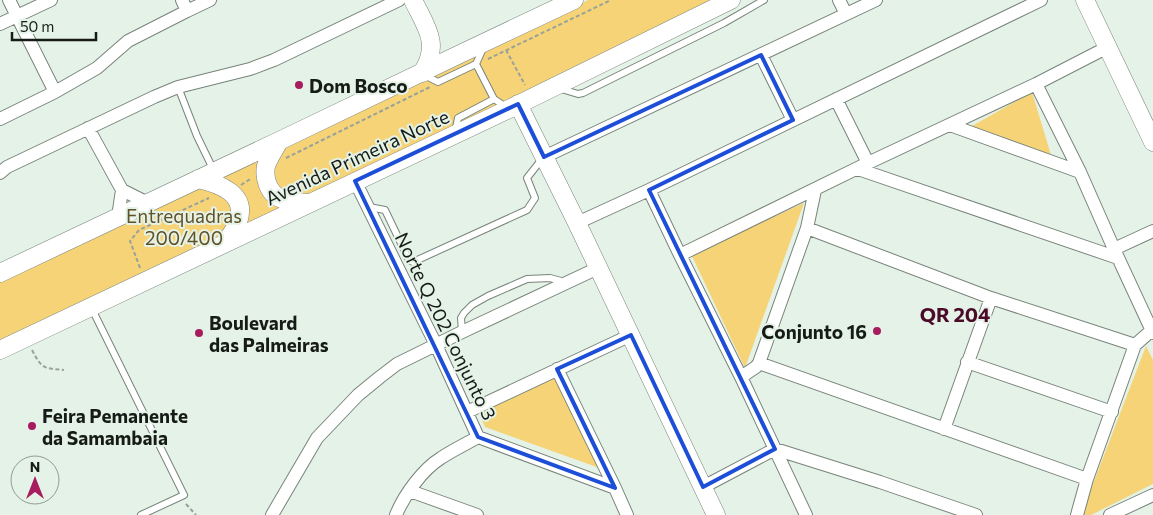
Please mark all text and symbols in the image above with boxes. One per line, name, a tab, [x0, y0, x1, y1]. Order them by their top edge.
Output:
scale bar	[12, 10, 96, 42]
text: 50 m	[20, 17, 54, 35]
place label: Dom Bosco	[309, 74, 408, 97]
marker: Dom Bosco	[293, 79, 305, 91]
street label: Avenida Primeira Norte	[262, 104, 452, 210]
park label: Entrequadras 200/400	[126, 204, 242, 249]
street label: Norte Q 202 Conjunto 3	[391, 228, 501, 424]
district label: QR 204	[920, 302, 990, 326]
place label: Boulevard das Palmeiras	[209, 311, 329, 356]
place label: Conjunto 16	[761, 320, 867, 343]
marker: Conjunto 16	[871, 325, 883, 337]
marker: Boulevard das Palmeiras	[193, 327, 205, 339]
place label: Feira Pemanente da Samambaia	[42, 404, 188, 449]
marker: Feira Pemanente da Samambaia	[26, 420, 38, 432]
north arrow	[10, 455, 60, 505]
text: N	[30, 458, 40, 475]

